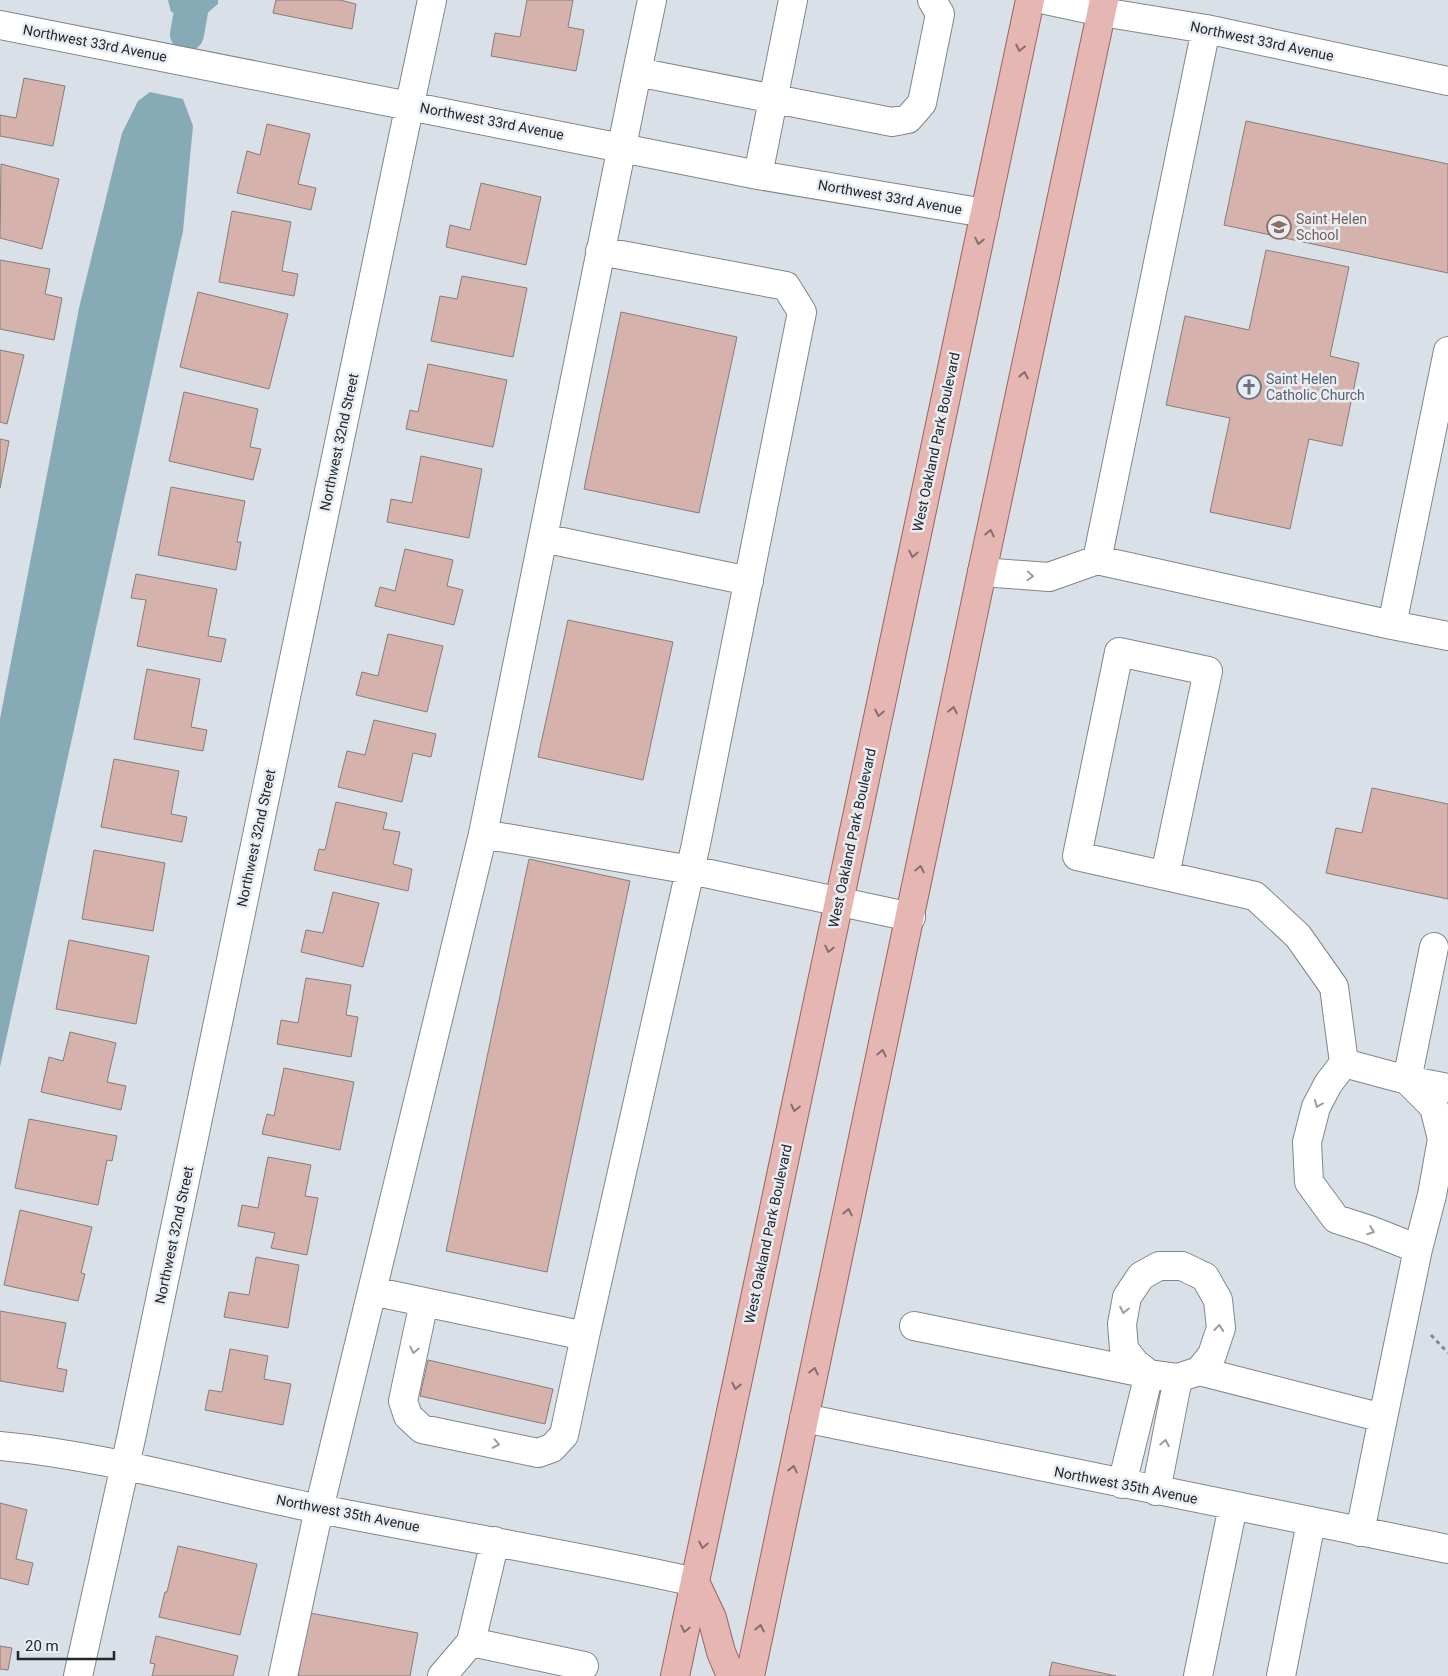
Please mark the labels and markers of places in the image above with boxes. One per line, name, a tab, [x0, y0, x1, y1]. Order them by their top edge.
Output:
place label: Saint Helen School	[1296, 211, 1367, 243]
school or university icon: Saint Helen School	[1266, 214, 1292, 240]
place label: Saint Helen Catholic Church	[1266, 371, 1365, 403]
church icon: Saint Helen Catholic Church	[1236, 374, 1262, 400]

